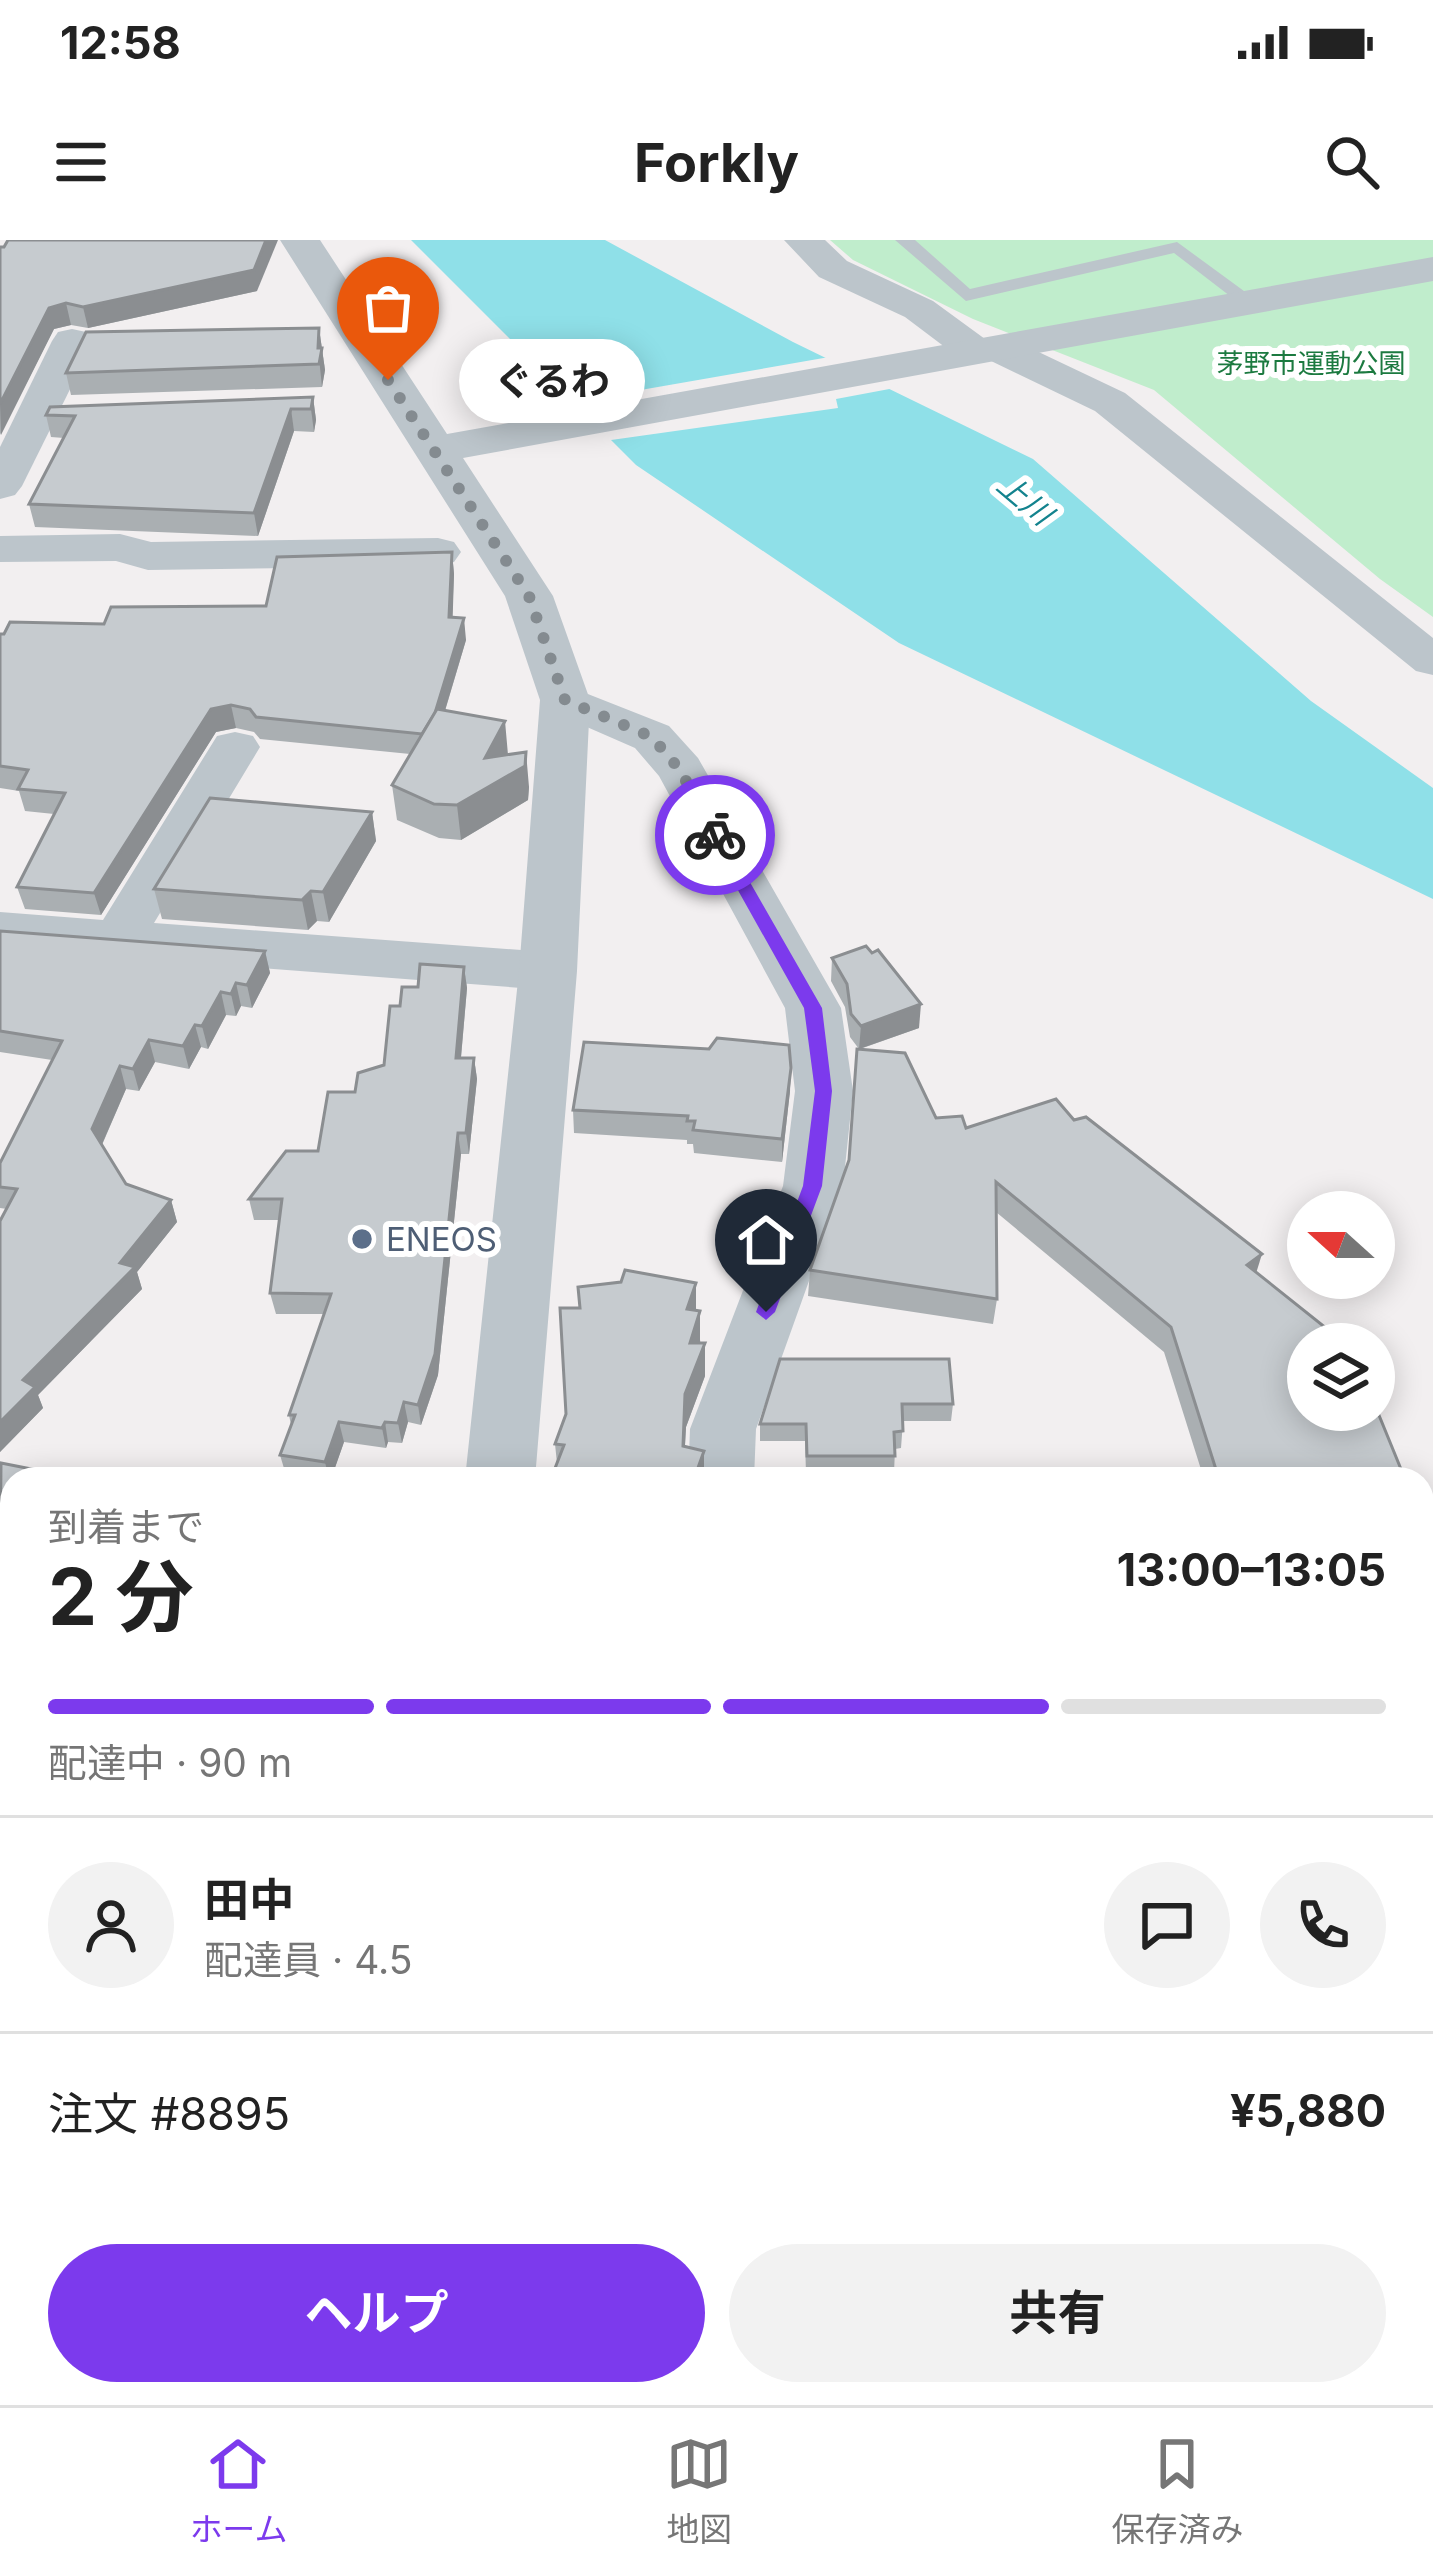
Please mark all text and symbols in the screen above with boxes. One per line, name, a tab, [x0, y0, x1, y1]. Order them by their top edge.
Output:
text: 12:58	[60, 15, 181, 70]
icon: menu	[48, 129, 114, 195]
icon: search	[1319, 129, 1385, 195]
text: Forkly	[634, 130, 799, 195]
pin	[337, 257, 439, 380]
icon: bag	[355, 275, 421, 341]
callout: ぐるわ	[460, 338, 646, 422]
park label: 茅野市運動公園	[1217, 347, 1406, 380]
text: ぐるわ	[494, 357, 610, 404]
water label: 上川	[990, 466, 1062, 534]
courier	[655, 775, 775, 895]
icon: bike	[682, 802, 748, 868]
pin	[715, 1189, 817, 1312]
north arrow	[1287, 1191, 1395, 1299]
map controls	[1287, 1191, 1395, 1431]
icon: home	[733, 1207, 799, 1273]
place label: ENEOS	[386, 1219, 497, 1259]
marker: ENEOS	[349, 1226, 375, 1252]
button: layers	[1287, 1323, 1395, 1431]
text: 到着まで	[48, 1503, 204, 1550]
text: 13:00–13:05	[1117, 1542, 1386, 1597]
text: 2 分	[48, 1549, 194, 1644]
text: 配達中 · 90 m	[48, 1739, 292, 1786]
button: person	[48, 1862, 174, 1988]
button: chat	[1104, 1862, 1230, 1988]
button: phone	[1260, 1862, 1386, 1988]
text: 田中	[204, 1872, 294, 1927]
text: 配達員 · 4.5	[204, 1936, 412, 1983]
text: ¥5,880	[1230, 2083, 1386, 2138]
text: 注文 #8895	[48, 2086, 290, 2141]
button: ヘルプ	[48, 2244, 705, 2382]
button: 共有	[729, 2244, 1386, 2382]
tab: ホーム	[189, 2431, 288, 2551]
tab: 地図	[666, 2431, 732, 2551]
tab: 保存済み	[1111, 2431, 1243, 2551]

